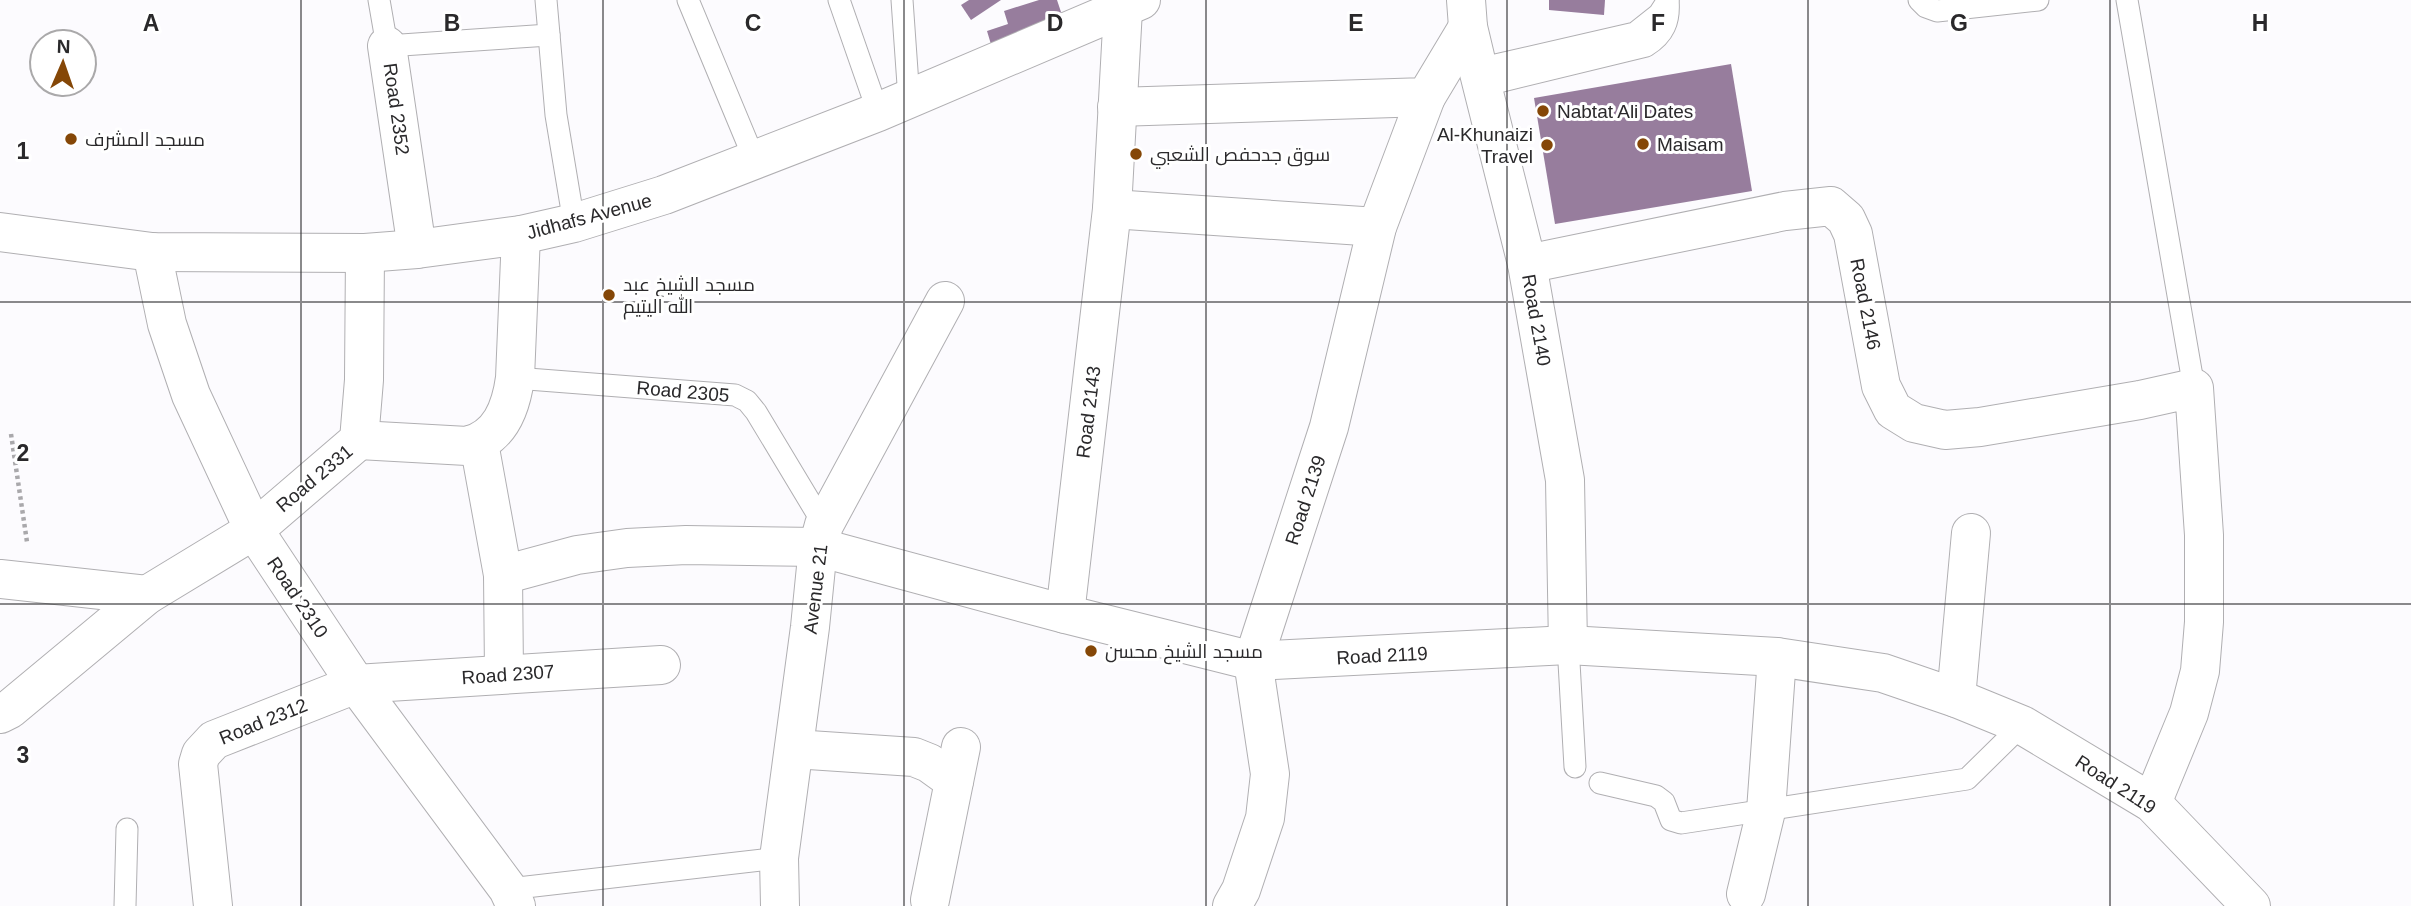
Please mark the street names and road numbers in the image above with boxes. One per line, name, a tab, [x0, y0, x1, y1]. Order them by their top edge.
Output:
street label: Road 2352	[380, 62, 413, 157]
street label: Jidhafs Avenue	[524, 190, 654, 243]
street label: Road 2146	[1846, 256, 1885, 352]
street label: Road 2140	[1518, 272, 1555, 368]
street label: Road 2143	[1072, 365, 1105, 459]
street label: Road 2305	[636, 377, 730, 406]
street label: Road 2331	[272, 440, 357, 516]
street label: Road 2139	[1281, 453, 1330, 548]
street label: Avenue 21	[800, 543, 831, 635]
street label: Road 2310	[263, 553, 332, 642]
street label: Road 2119	[1336, 643, 1428, 668]
street label: Road 2307	[461, 661, 555, 688]
street label: Road 2312	[216, 694, 310, 749]
street label: Road 2119	[2072, 751, 2160, 818]

